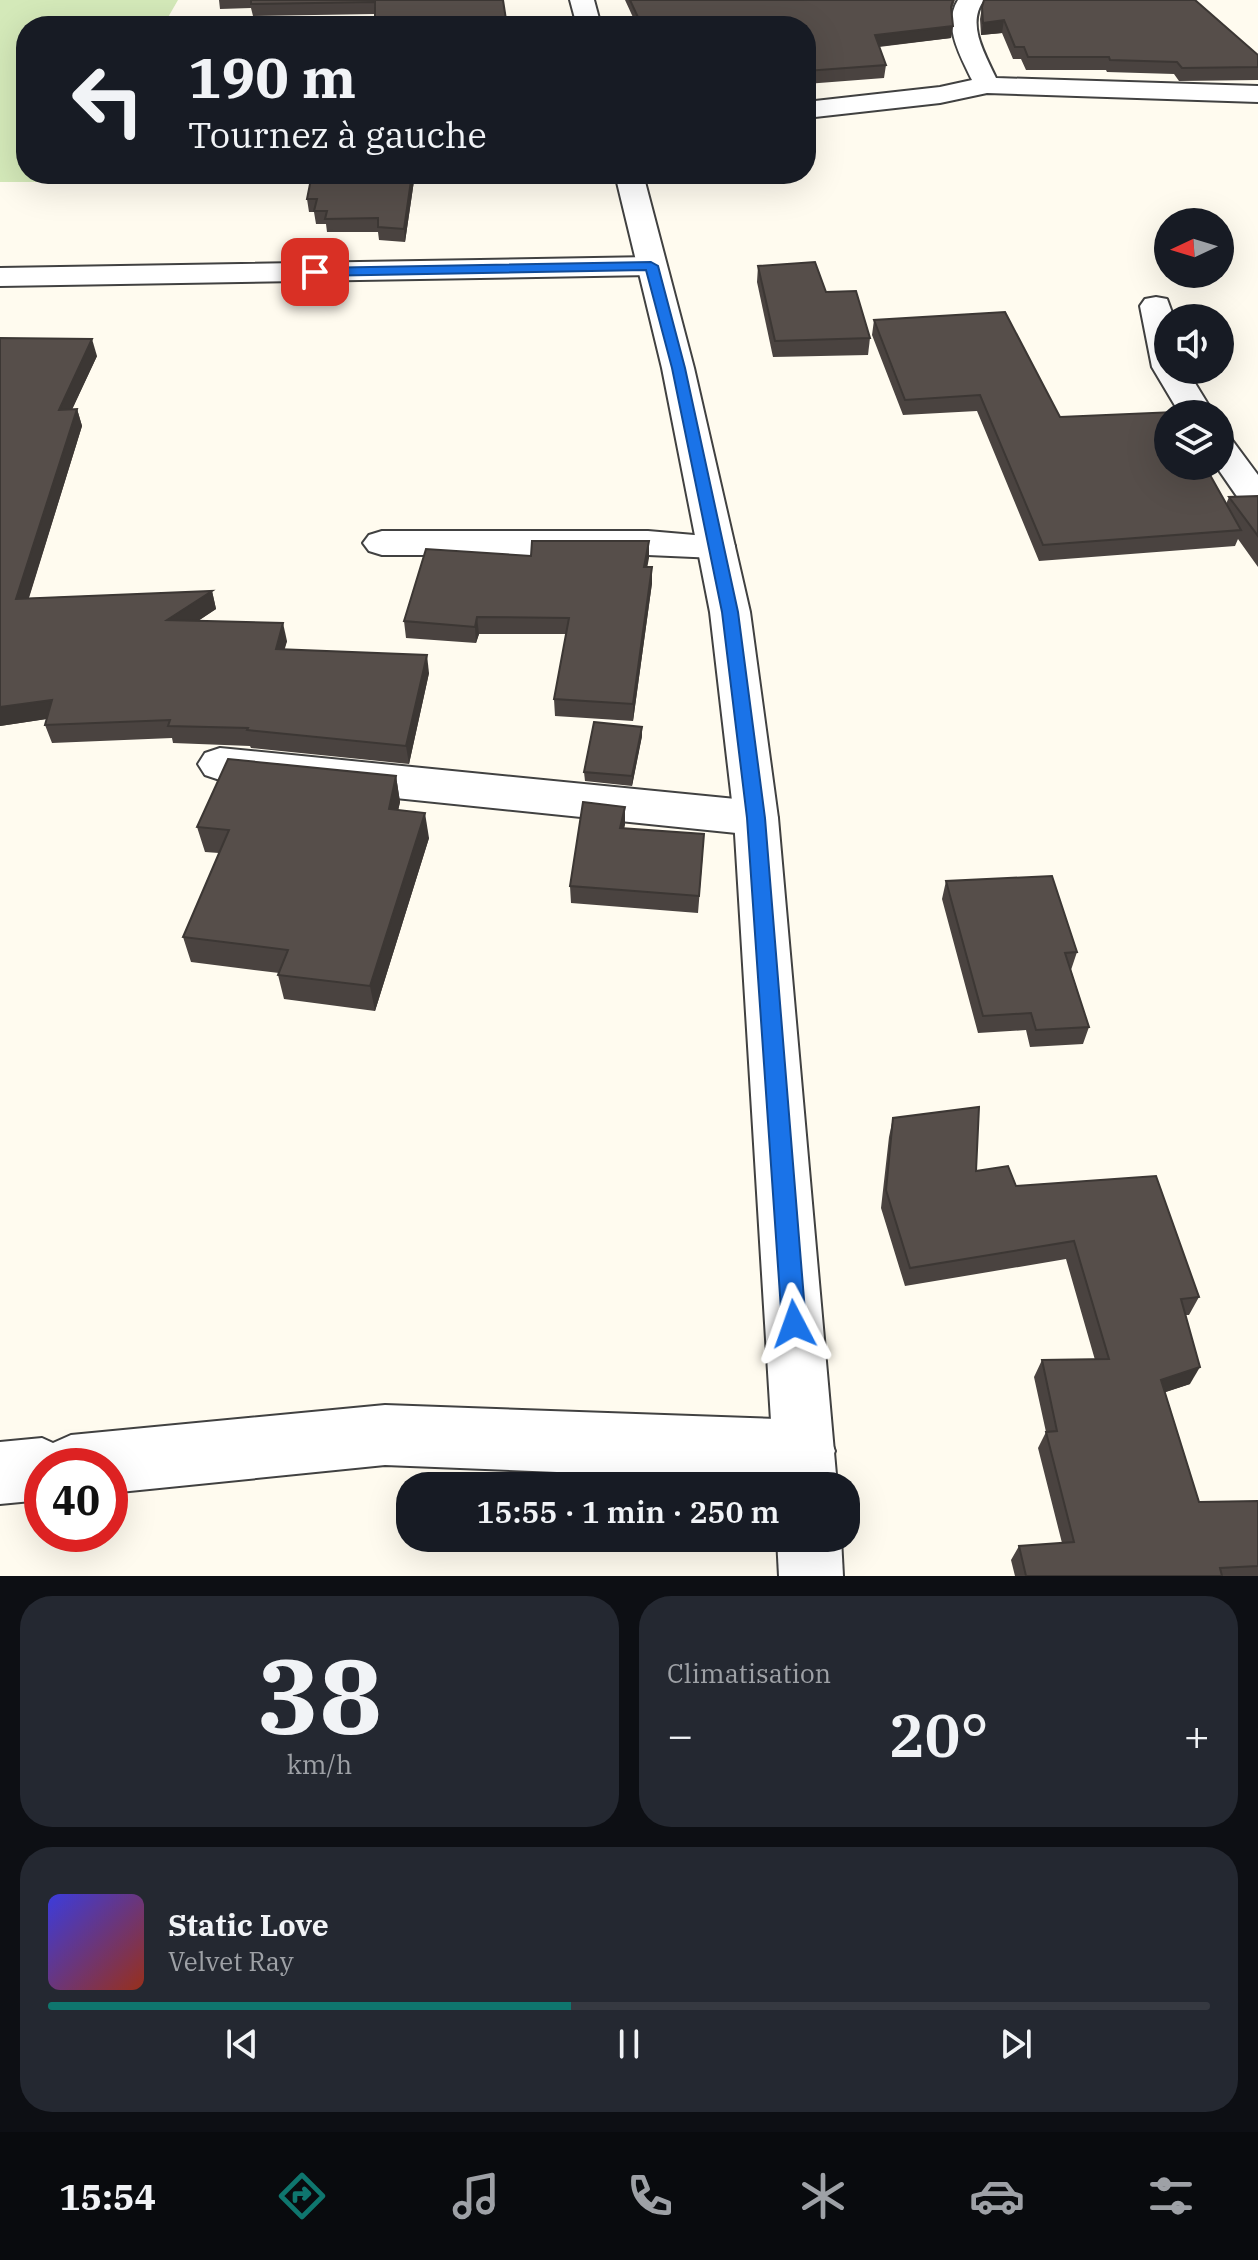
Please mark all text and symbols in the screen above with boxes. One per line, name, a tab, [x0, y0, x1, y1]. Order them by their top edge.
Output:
text: 190 m	[188, 41, 356, 113]
icon: left	[56, 48, 160, 152]
text: Tournez à gauche	[188, 111, 487, 158]
north arrow	[1154, 208, 1234, 288]
map controls	[1154, 208, 1234, 480]
pin	[281, 238, 349, 306]
icon: arrive	[293, 250, 337, 294]
button: sound	[1154, 304, 1234, 384]
button: layers	[1154, 400, 1234, 480]
position arrow	[752, 1282, 836, 1366]
speed limit sign: 40	[24, 1448, 128, 1552]
text: 15:55 · 1 min · 250 m	[477, 1492, 779, 1531]
text: 38	[257, 1627, 382, 1763]
text: Climatisation	[667, 1656, 831, 1690]
text: 20°	[888, 1695, 989, 1774]
text: −	[667, 1706, 693, 1763]
text: +	[1184, 1706, 1210, 1763]
text: km/h	[287, 1747, 352, 1781]
text: Static Love	[168, 1905, 329, 1944]
text: Velvet Ray	[168, 1944, 294, 1978]
icon: previous	[220, 2022, 264, 2066]
icon: pause	[607, 2022, 651, 2066]
icon: next	[994, 2022, 1038, 2066]
icon: directions	[274, 2168, 330, 2224]
icon: music	[448, 2168, 504, 2224]
icon: phone	[622, 2168, 678, 2224]
icon: climate	[795, 2168, 851, 2224]
icon: car	[969, 2168, 1025, 2224]
icon: filters	[1143, 2168, 1199, 2224]
text: 15:54	[59, 2173, 156, 2220]

